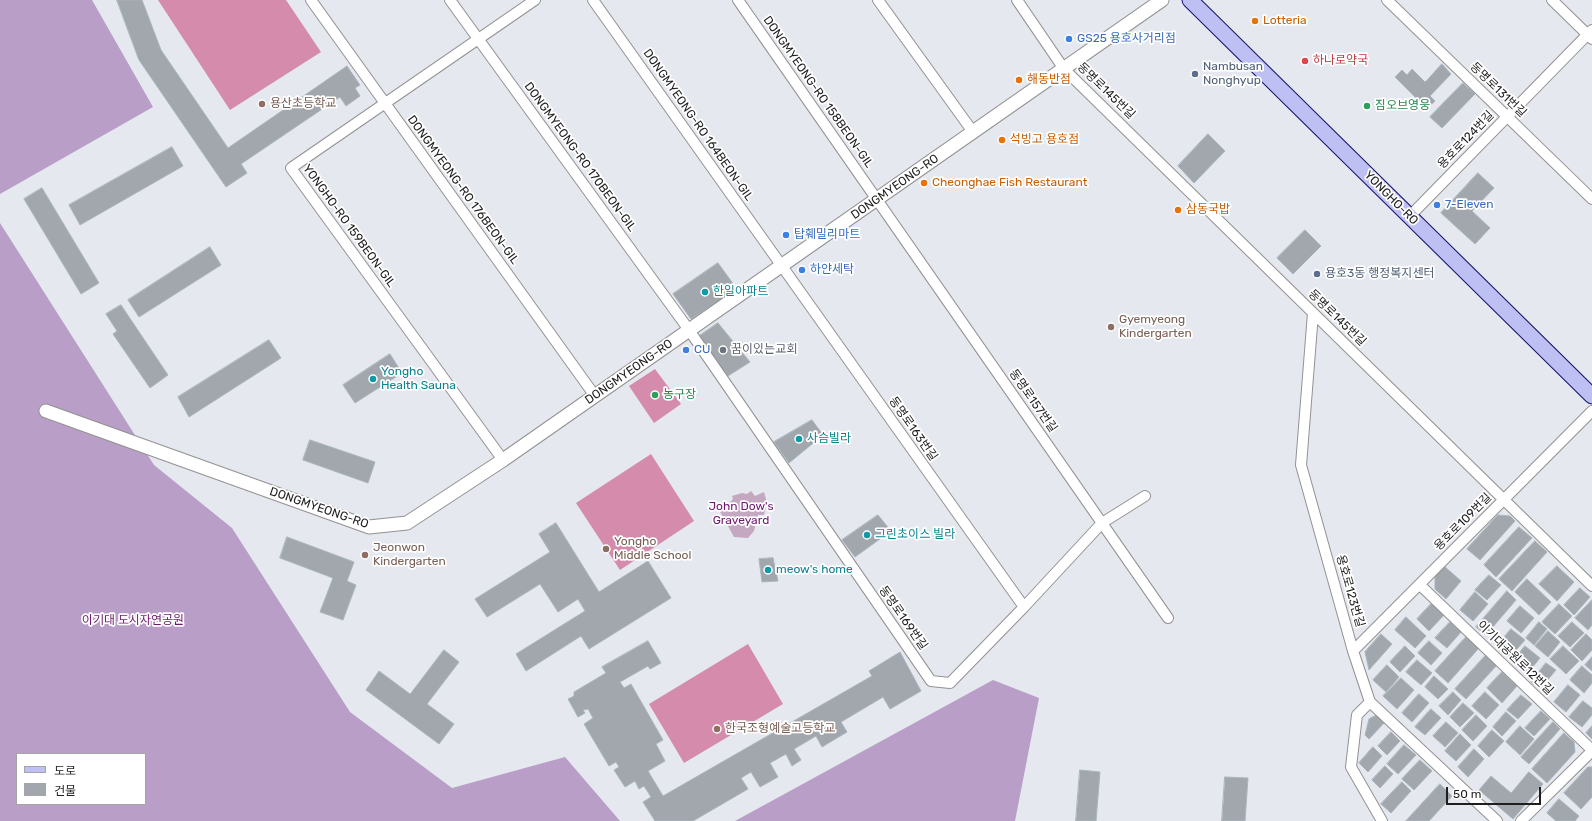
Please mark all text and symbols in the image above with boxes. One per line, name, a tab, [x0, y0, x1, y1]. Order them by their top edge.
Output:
street label: DONGMYEONG-RO 158BEON-GIL	[760, 13, 876, 171]
place label: Lotteria	[1263, 14, 1307, 28]
marker: Lotteria	[1250, 16, 1260, 26]
place label: GS25 용호사거리점	[1077, 32, 1176, 46]
marker: GS25 용호사거리점	[1064, 34, 1074, 44]
street label: DONGMYEONG-RO 164BEON-GIL	[640, 46, 756, 204]
place label: 하나로약국	[1313, 54, 1368, 68]
marker: 하나로약국	[1300, 56, 1310, 66]
street label: 동명로145번길	[1074, 60, 1138, 122]
place label: Nambusan Nonghyup	[1203, 60, 1263, 88]
street label: 동명로131번길	[1467, 60, 1529, 120]
marker: Nambusan Nonghyup	[1190, 69, 1200, 79]
place label: 해동반점	[1027, 73, 1071, 87]
marker: 해동반점	[1014, 75, 1024, 85]
street label: DONGMYEONG-RO 170BEON-GIL	[521, 79, 639, 235]
place label: 용산초등학교	[270, 97, 336, 111]
marker: 용산초등학교	[257, 99, 267, 109]
place label: 짐오브영웅	[1375, 99, 1430, 113]
marker: 짐오브영웅	[1362, 101, 1372, 111]
street label: 용호로124번길	[1435, 108, 1497, 172]
street label: DONGMYEONG-RO 176BEON-GIL	[404, 113, 522, 267]
place label: 석빙고 용호점	[1010, 133, 1079, 147]
marker: 석빙고 용호점	[997, 135, 1007, 145]
street label: DONGMYEONG-RO	[848, 151, 942, 223]
street label: YONGHO-RO 159BEON-GIL	[300, 162, 398, 290]
street label: YONGHO-RO	[1361, 168, 1421, 228]
place label: Cheonghae Fish Restaurant	[932, 176, 1087, 190]
marker: Cheonghae Fish Restaurant	[919, 178, 929, 188]
place label: 7-Eleven	[1445, 198, 1494, 212]
marker: 7-Eleven	[1432, 200, 1442, 210]
place label: 삼동국밥	[1186, 203, 1230, 217]
marker: 삼동국밥	[1173, 205, 1183, 215]
place label: 탑훼밀리마트	[794, 228, 860, 242]
marker: 탑훼밀리마트	[781, 230, 791, 240]
place label: 하얀세탁	[810, 263, 854, 277]
marker: 하얀세탁	[797, 265, 807, 275]
place label: 용호3동 행정복지센터	[1325, 267, 1435, 281]
marker: 용호3동 행정복지센터	[1312, 269, 1322, 279]
place label: 한일아파트	[713, 285, 768, 299]
marker: 한일아파트	[700, 287, 710, 297]
street label: 동명로145번길	[1305, 287, 1369, 349]
place label: Gyemyeong Kindergarten	[1119, 313, 1192, 341]
marker: Gyemyeong Kindergarten	[1106, 322, 1116, 332]
street label: DONGMYEONG-RO	[582, 336, 676, 408]
place label: CU	[694, 343, 710, 357]
place label: 꿈이있는교회	[731, 343, 797, 357]
marker: CU	[681, 345, 691, 355]
marker: 꿈이있는교회	[718, 345, 728, 355]
place label: Yongho Health Sauna	[381, 365, 456, 393]
street label: 동명로157번길	[1006, 367, 1060, 435]
marker: Yongho Health Sauna	[368, 374, 378, 384]
place label: 농구장	[663, 388, 696, 402]
marker: 농구장	[650, 390, 660, 400]
street label: 동명로163번길	[886, 394, 940, 464]
place label: 사슴빌라	[807, 432, 851, 446]
marker: 사슴빌라	[794, 434, 804, 444]
street label: DONGMYEONG-RO	[268, 484, 370, 532]
street label: 용호로109번길	[1431, 490, 1495, 554]
park label: John Dow's Graveyard	[708, 500, 774, 528]
place label: 그린초이스 빌라	[875, 528, 955, 542]
marker: 그린초이스 빌라	[862, 530, 872, 540]
place label: Yongho Middle School	[614, 535, 691, 563]
place label: Jeonwon Kindergarten	[373, 541, 446, 569]
marker: Yongho Middle School	[601, 544, 611, 554]
marker: Jeonwon Kindergarten	[360, 550, 370, 560]
street label: 용호로123번길	[1333, 553, 1367, 629]
place label: meow's home	[776, 563, 853, 577]
marker: meow's home	[763, 565, 773, 575]
street label: 동명로169번길	[876, 583, 930, 653]
park label: 이기대 도시자연공원	[82, 614, 184, 628]
street label: 이기대공원로12번길	[1474, 618, 1556, 698]
place label: 한국조형예술고등학교	[725, 722, 835, 736]
marker: 한국조형예술고등학교	[712, 724, 722, 734]
legend	[16, 753, 146, 805]
text: 도로	[54, 764, 76, 778]
scale bar	[1448, 779, 1543, 805]
text: 건물	[54, 784, 76, 798]
text: 50 m	[1453, 787, 1481, 801]

